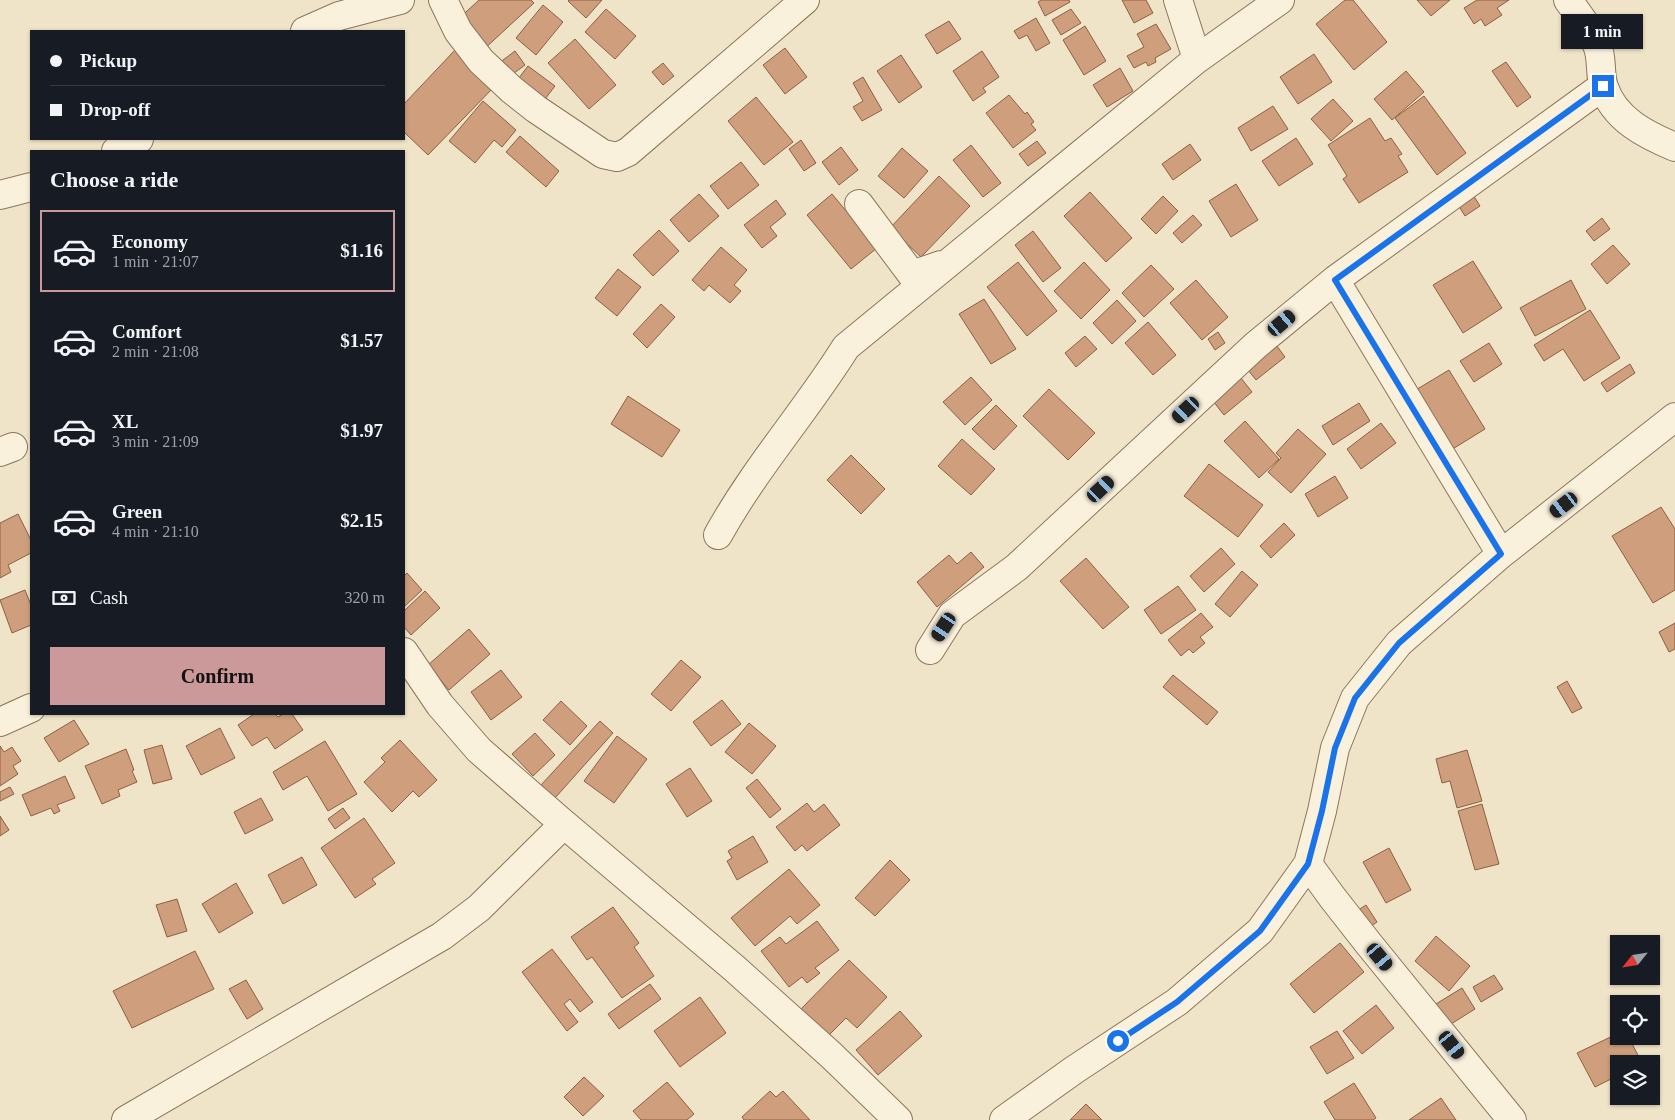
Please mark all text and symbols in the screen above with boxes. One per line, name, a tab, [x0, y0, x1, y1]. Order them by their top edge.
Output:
callout: 1 min	[1562, 13, 1644, 48]
text: 1 min	[1583, 23, 1621, 40]
text: Pickup	[80, 50, 137, 71]
route end	[1592, 75, 1614, 97]
text: Drop-off	[80, 99, 150, 120]
text: Choose a ride	[50, 167, 178, 192]
icon: car	[52, 229, 97, 274]
text: Economy	[112, 231, 188, 252]
text: $1.16	[340, 240, 383, 261]
text: 1 min · 21:07	[112, 253, 199, 270]
car	[1265, 308, 1298, 338]
icon: car	[52, 319, 97, 364]
text: Comfort	[112, 321, 182, 342]
text: $1.57	[340, 330, 383, 351]
text: 2 min · 21:08	[112, 343, 199, 360]
car	[1169, 394, 1202, 426]
icon: car	[52, 409, 97, 454]
text: XL	[112, 411, 138, 432]
text: $1.97	[340, 420, 383, 441]
text: 3 min · 21:09	[112, 433, 199, 450]
car	[1084, 473, 1117, 505]
car	[1547, 490, 1580, 520]
icon: car	[52, 499, 97, 544]
text: Green	[112, 501, 162, 522]
text: $2.15	[340, 510, 383, 531]
text: 4 min · 21:10	[112, 523, 199, 540]
icon: cash	[50, 584, 78, 612]
text: Cash	[90, 587, 128, 608]
text: 320 m	[345, 589, 385, 606]
car	[929, 610, 958, 644]
button: Confirm	[50, 647, 385, 705]
north arrow	[1610, 935, 1660, 985]
map controls	[1610, 935, 1660, 1105]
car	[1364, 941, 1395, 973]
button: locate	[1610, 995, 1660, 1045]
car	[1436, 1029, 1467, 1061]
route start	[1107, 1030, 1129, 1052]
button: layers	[1610, 1055, 1660, 1105]

